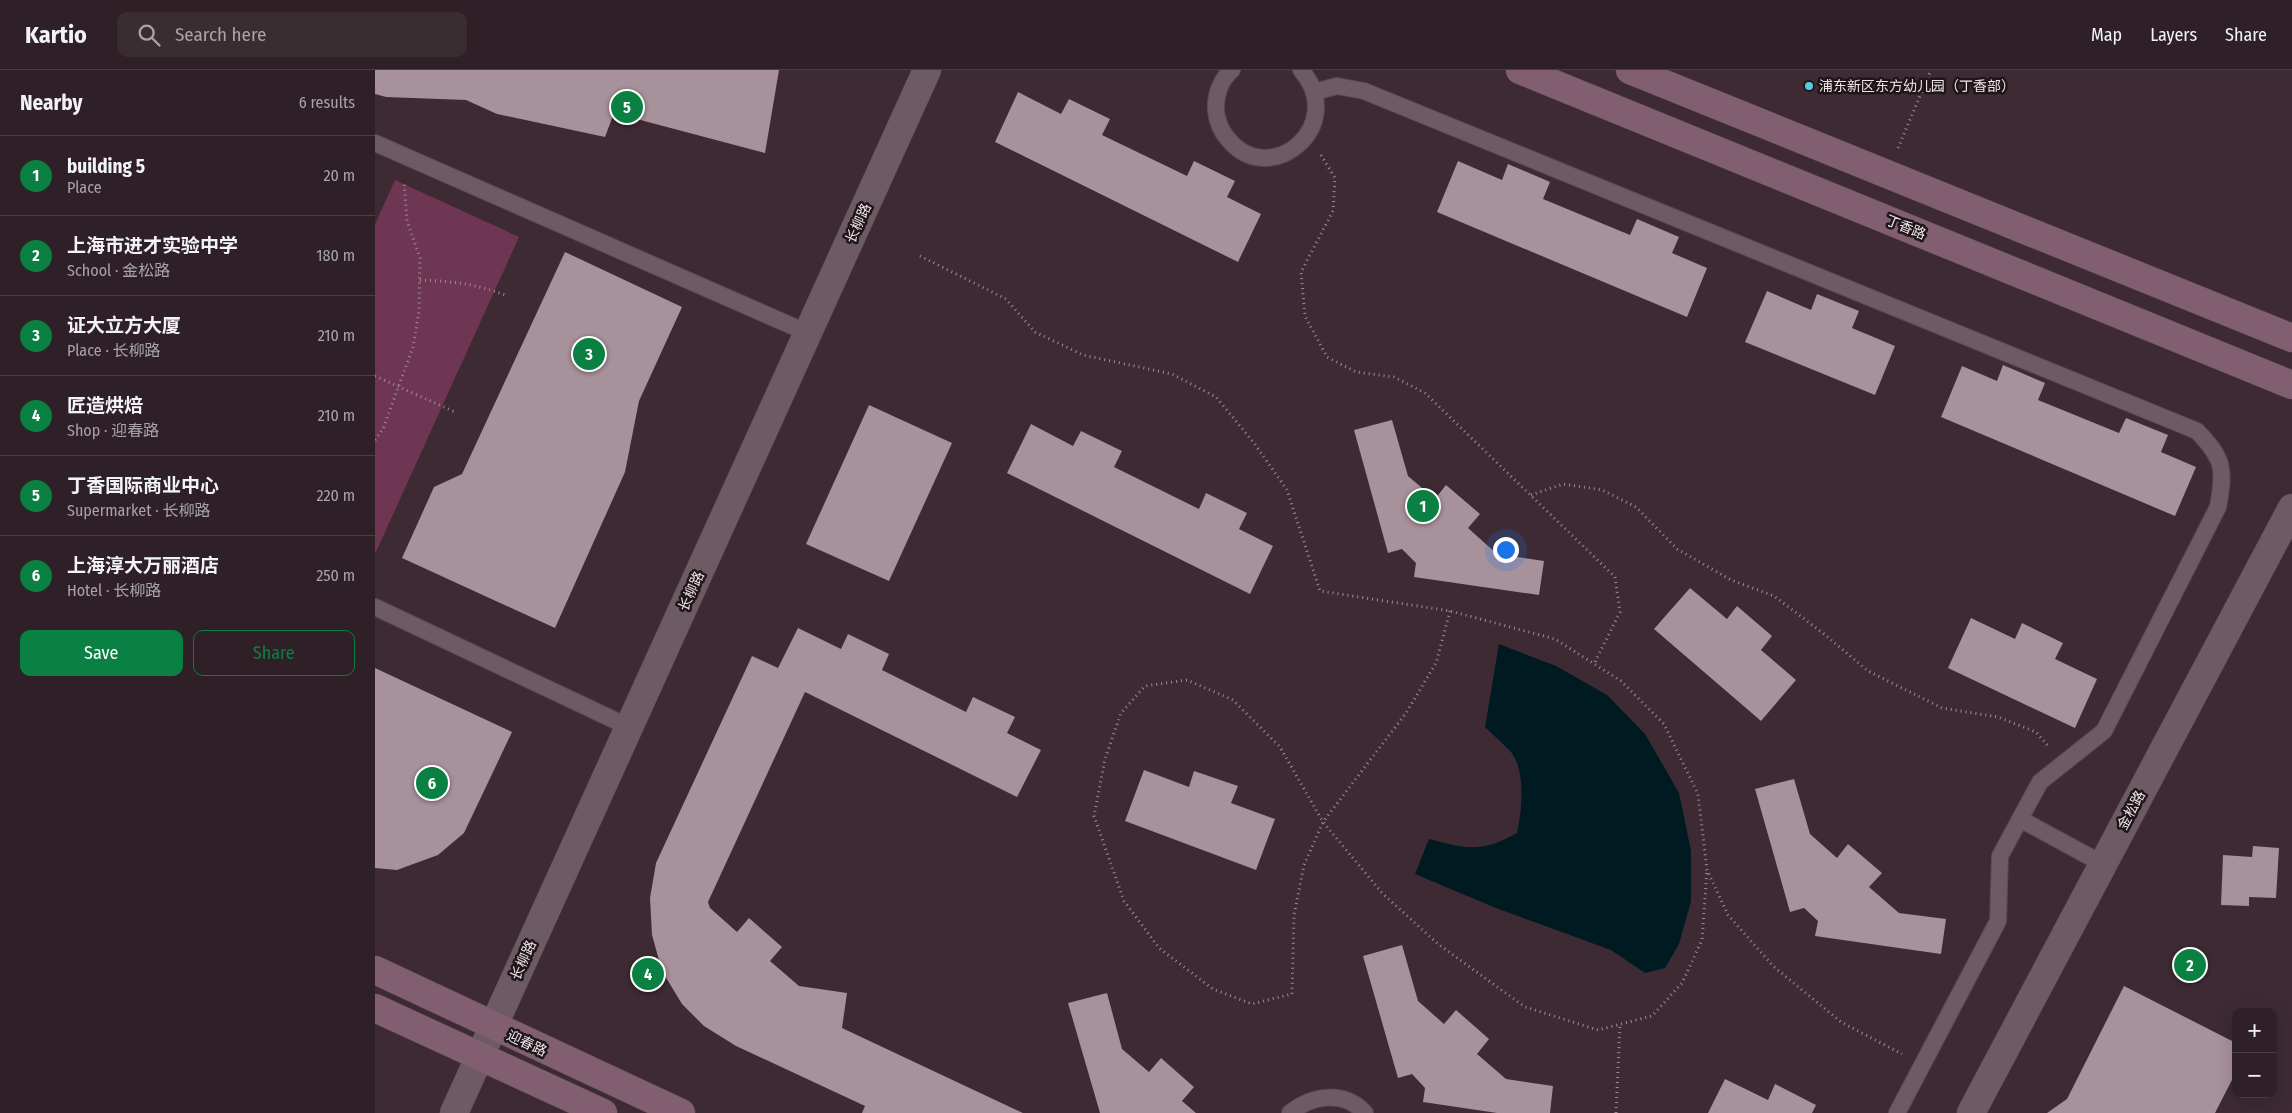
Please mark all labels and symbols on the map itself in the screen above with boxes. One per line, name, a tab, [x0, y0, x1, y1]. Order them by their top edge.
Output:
place label: 浦东新区东方幼儿园（丁香部）	[1819, 78, 2015, 95]
marker: 浦东新区东方幼儿园（丁香部）	[1803, 80, 1815, 92]
pin: 5	[611, 88, 643, 126]
street label: 长柳路	[842, 201, 875, 246]
street label: 丁香路	[1883, 212, 1928, 243]
pin: 3	[573, 335, 605, 373]
pin: 1	[1407, 487, 1439, 525]
your location	[1493, 537, 1519, 563]
street label: 长柳路	[675, 569, 708, 614]
pin: 6	[416, 764, 448, 802]
street label: 金松路	[2114, 788, 2149, 833]
street label: 长柳路	[507, 938, 540, 983]
pin: 2	[2174, 946, 2206, 984]
pin: 4	[632, 955, 664, 993]
street label: 迎春路	[504, 1027, 549, 1060]

